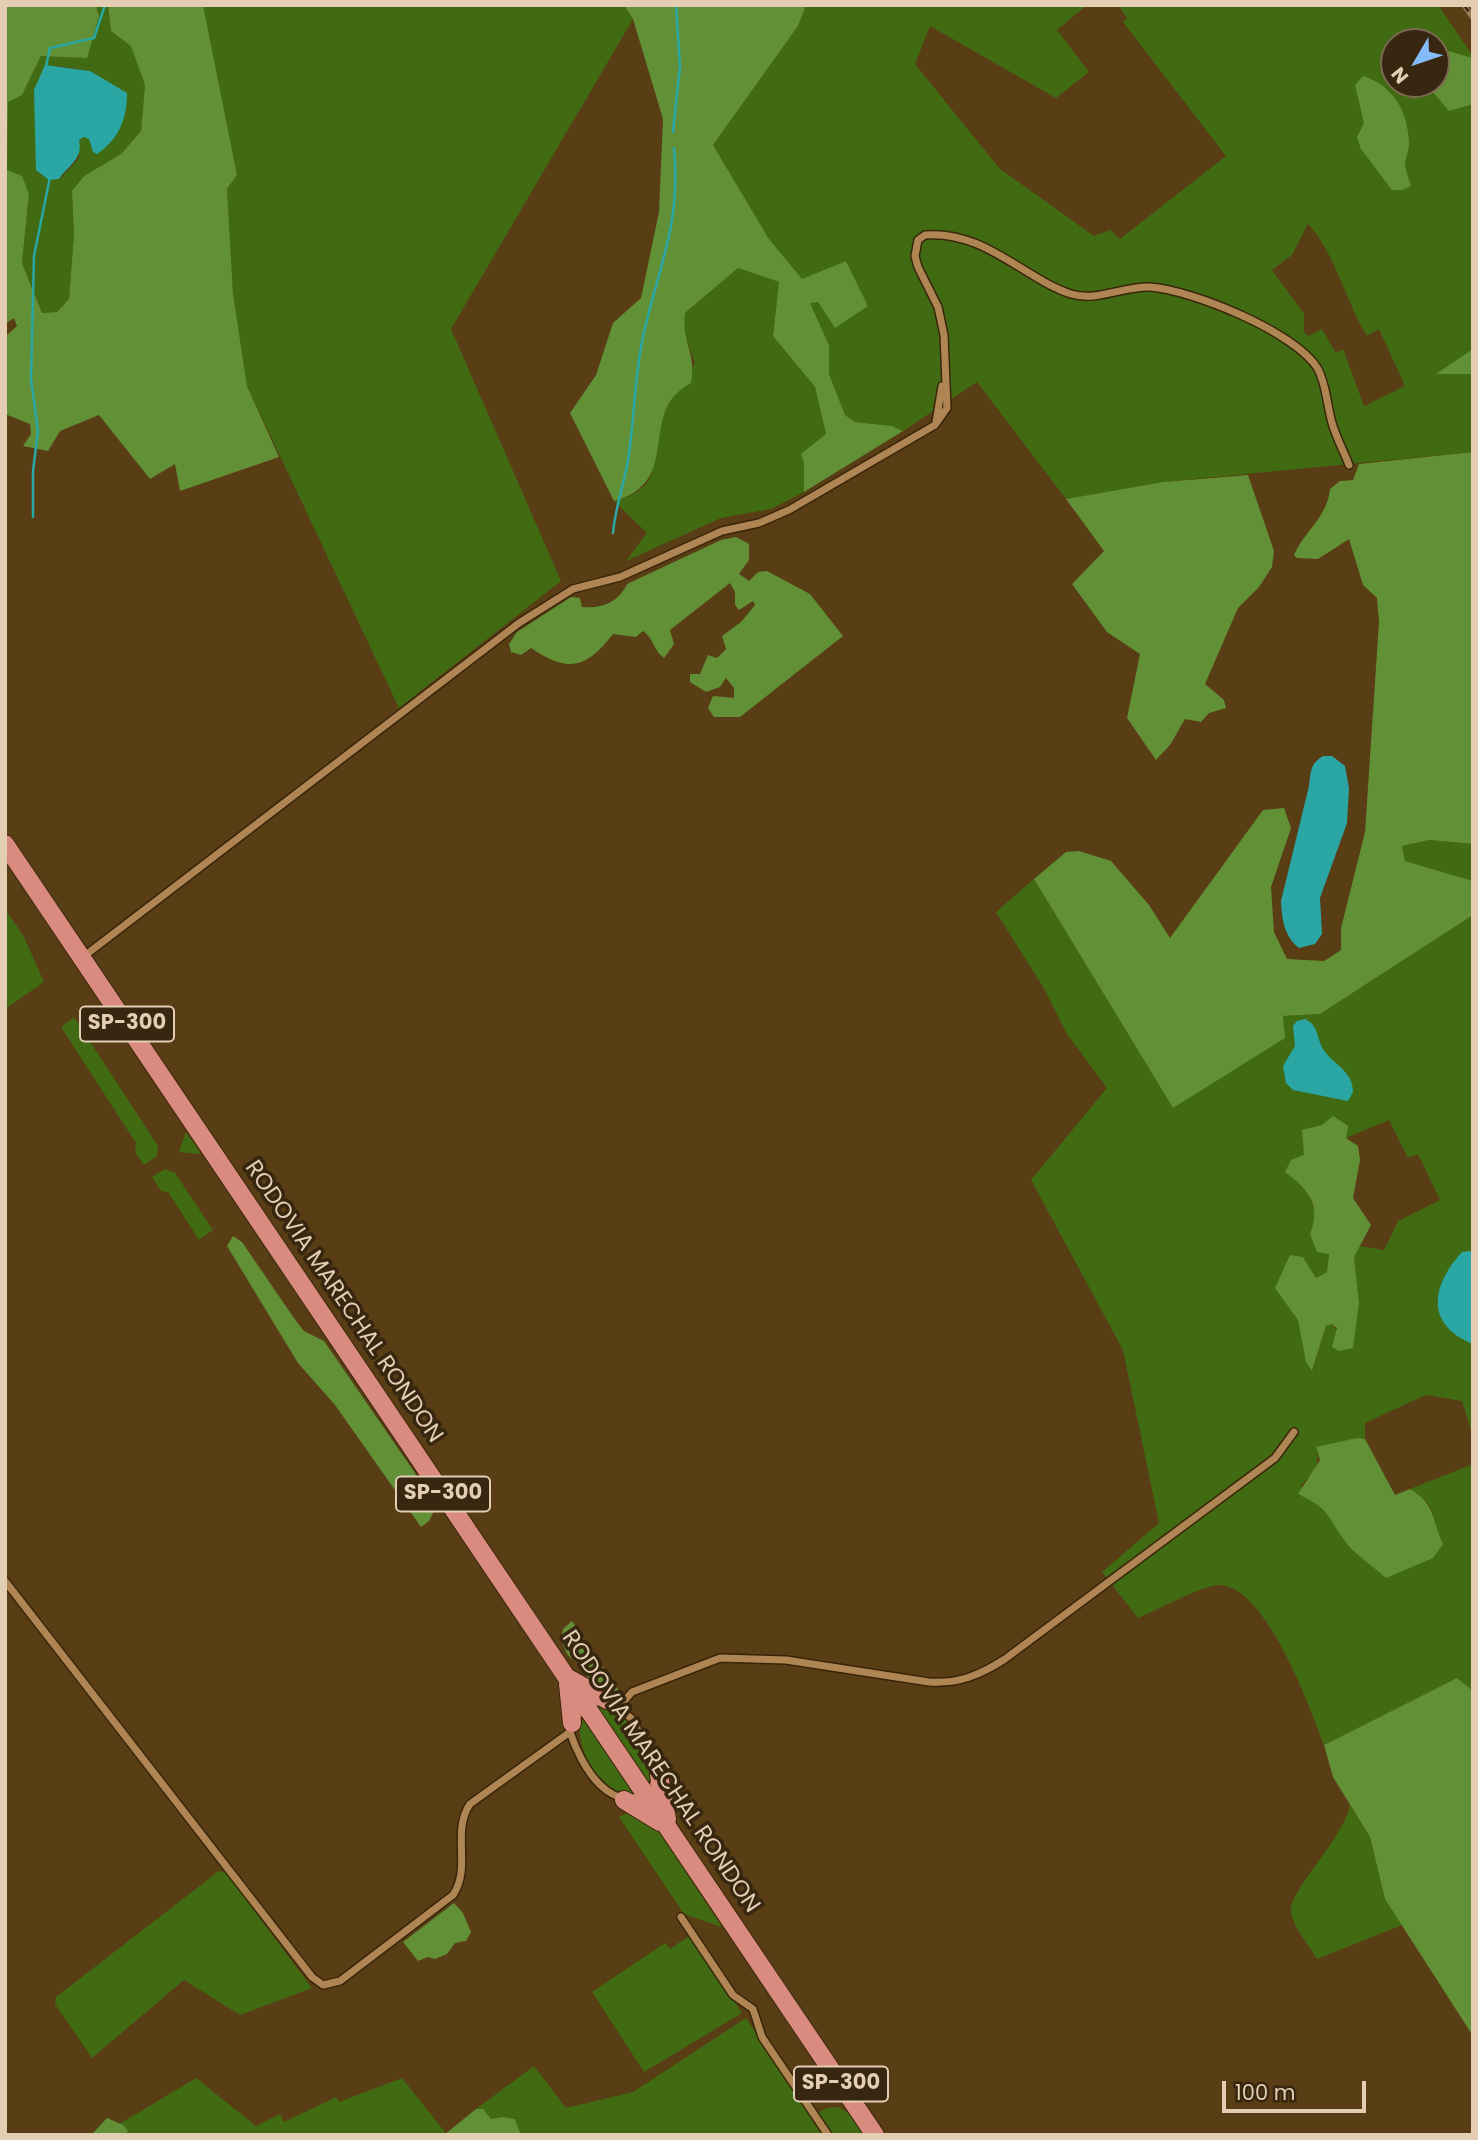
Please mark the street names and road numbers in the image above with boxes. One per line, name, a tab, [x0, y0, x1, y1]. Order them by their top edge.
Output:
road number: SP-300	[80, 1006, 174, 1042]
street label: RODOVIA MARECHAL RONDON	[238, 1156, 448, 1448]
road number: SP-300	[396, 1476, 490, 1512]
street label: RODOVIA MARECHAL RONDON	[555, 1626, 765, 1918]
road number: SP-300	[794, 2066, 888, 2102]

